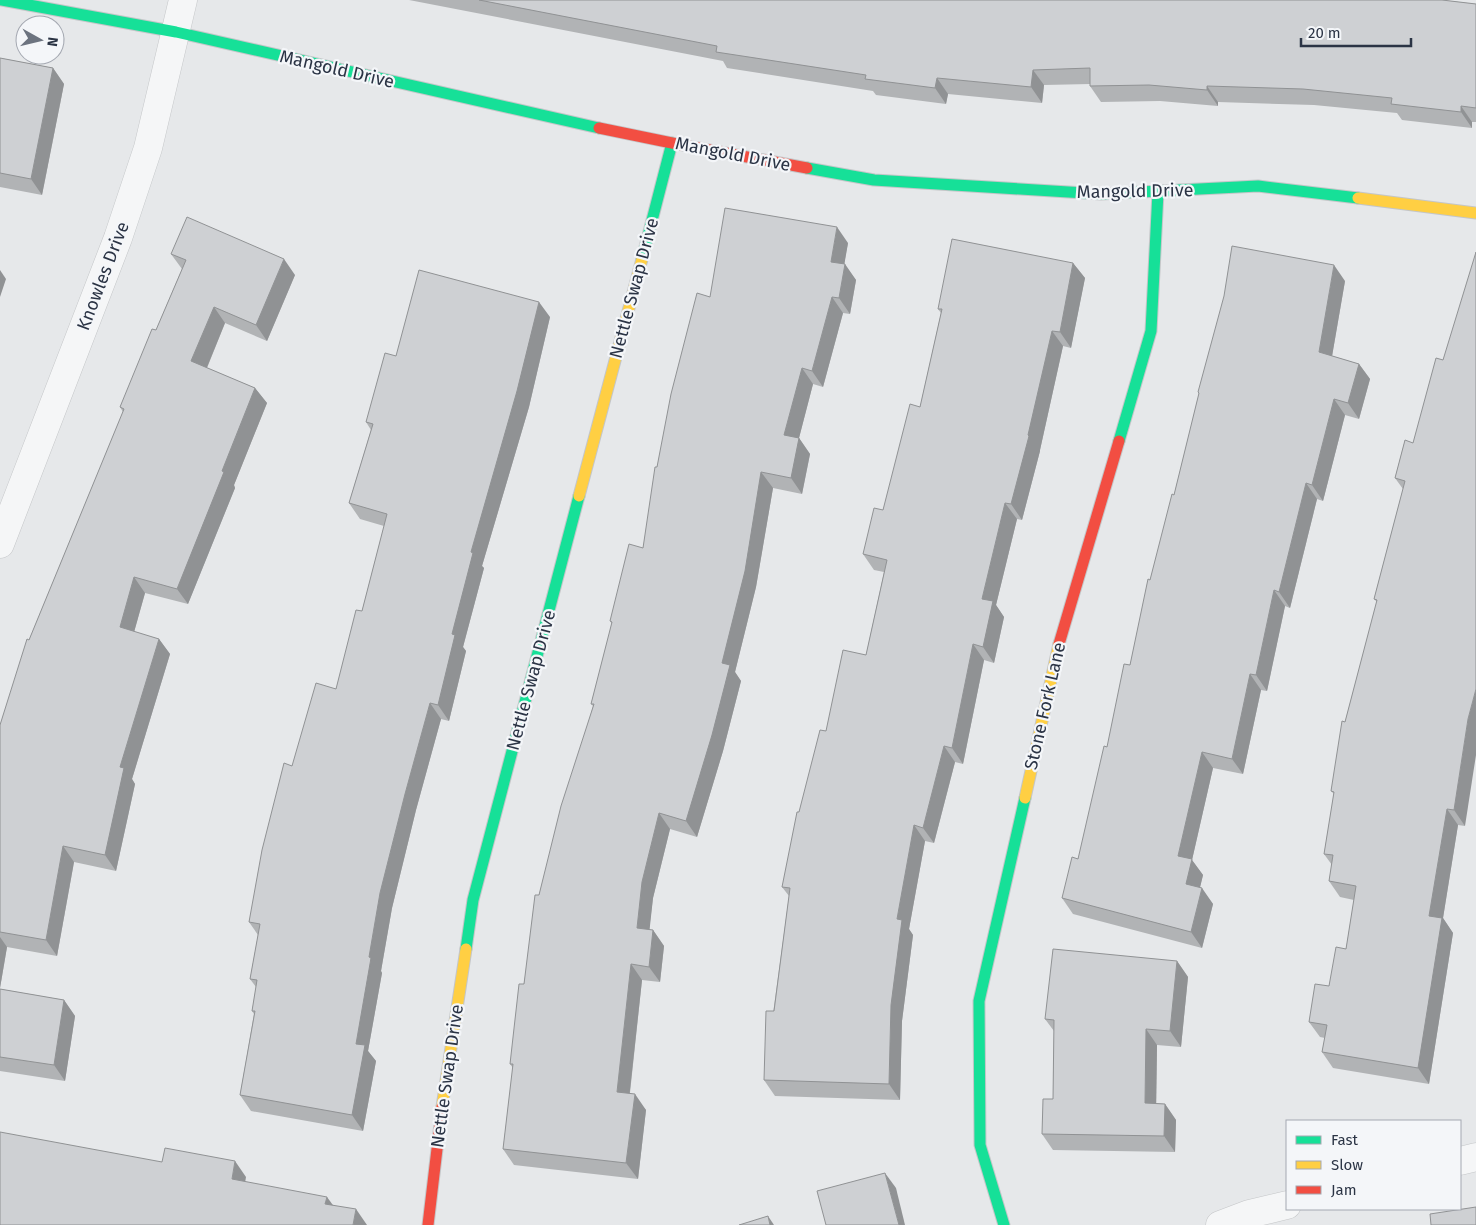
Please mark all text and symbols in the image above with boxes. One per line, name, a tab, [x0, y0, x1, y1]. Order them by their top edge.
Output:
north arrow	[15, 15, 65, 65]
scale bar	[1301, 15, 1411, 47]
text: 20 m	[1308, 24, 1341, 42]
text: N	[43, 36, 61, 48]
street label: Mangold Drive	[278, 45, 396, 93]
street label: Mangold Drive	[674, 132, 792, 176]
street label: Mangold Drive	[1076, 179, 1194, 203]
street label: Nettle Swap Drive	[605, 215, 663, 361]
street label: Knowles Drive	[72, 218, 134, 334]
street label: Nettle Swap Drive	[502, 607, 560, 753]
street label: Stone Fork Lane	[1020, 640, 1070, 772]
street label: Nettle Swap Drive	[426, 1003, 468, 1149]
legend	[1286, 1120, 1461, 1210]
text: Fast	[1331, 1131, 1358, 1149]
text: Slow	[1331, 1156, 1363, 1174]
text: Jam	[1331, 1181, 1357, 1199]

